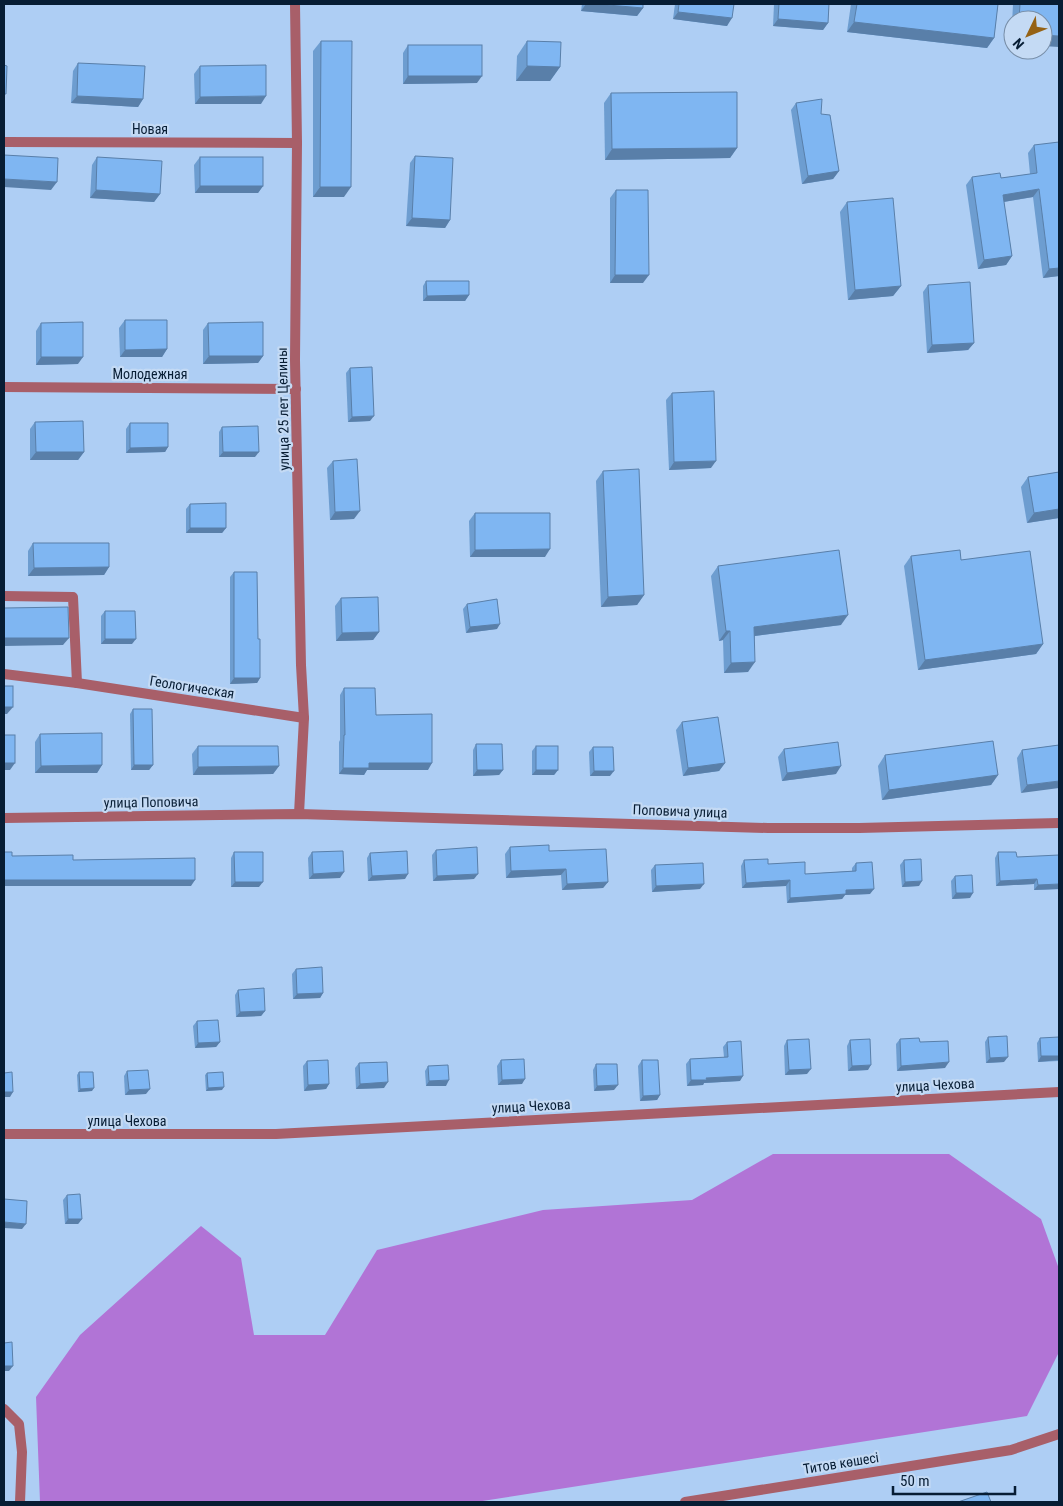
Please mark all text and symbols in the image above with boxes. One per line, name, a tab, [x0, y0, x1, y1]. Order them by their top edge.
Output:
north arrow	[1003, 10, 1053, 60]
text: N	[1010, 35, 1027, 52]
street label: Новая	[132, 121, 168, 137]
street label: улица 25 лет Целины	[274, 347, 292, 471]
street label: Молодежная	[112, 366, 188, 382]
street label: Геологическая	[149, 672, 235, 702]
street label: улица Поповича	[104, 793, 198, 811]
street label: Поповича улица	[632, 801, 728, 821]
street label: улица Чехова	[895, 1075, 975, 1095]
street label: улица Чехова	[491, 1096, 571, 1116]
street label: улица Чехова	[88, 1113, 166, 1129]
street label: Титов көшесі	[802, 1449, 880, 1477]
scale bar	[893, 1464, 1016, 1496]
text: 50 m	[900, 1472, 930, 1490]

